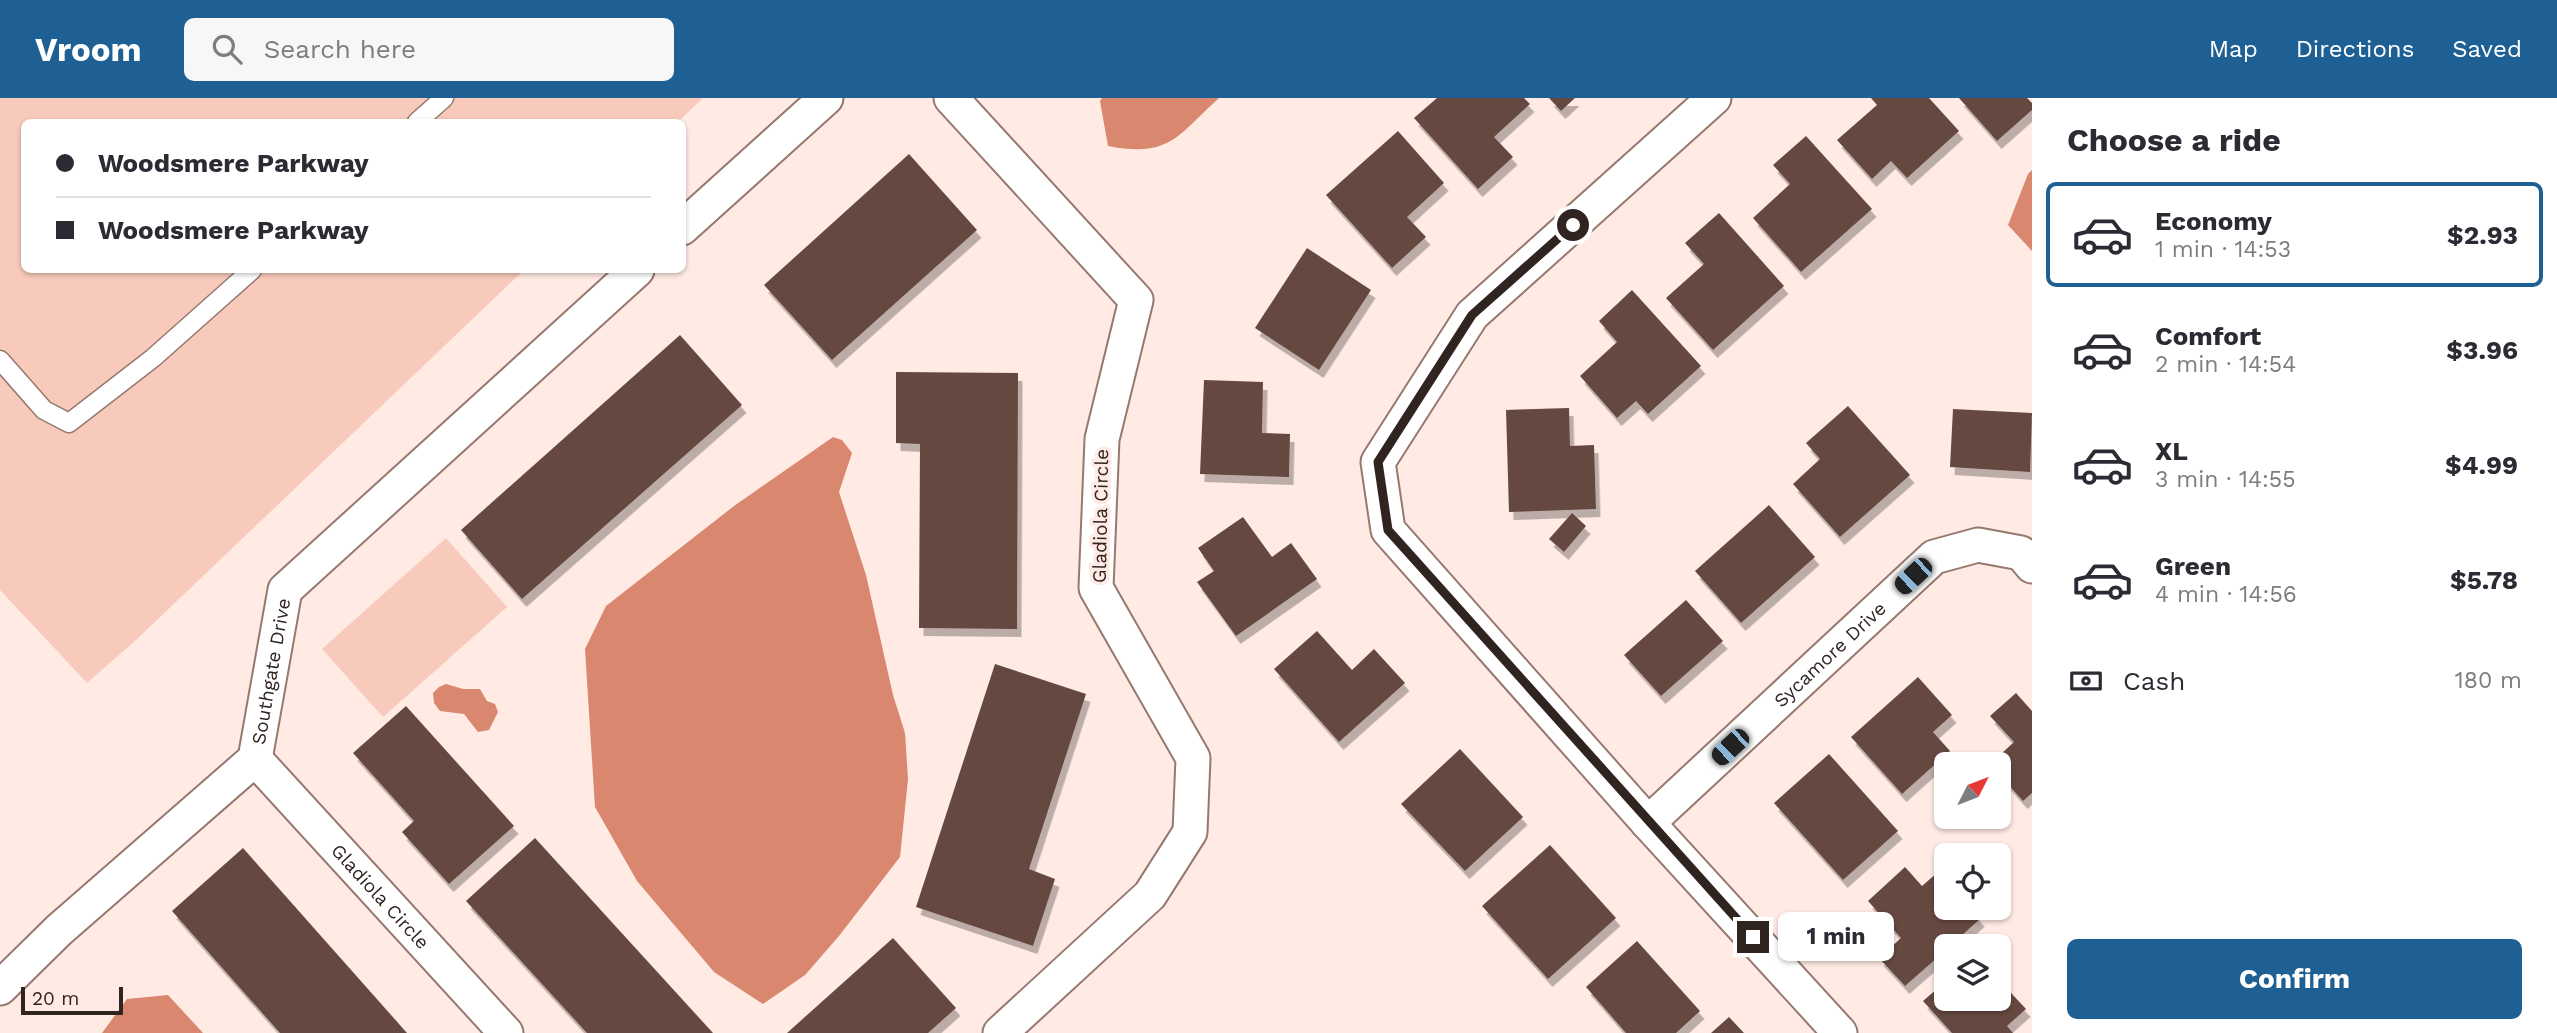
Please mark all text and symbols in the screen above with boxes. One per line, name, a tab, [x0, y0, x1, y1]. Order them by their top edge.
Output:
search box	[184, 18, 674, 81]
text: Vroom	[35, 30, 142, 69]
icon: search	[208, 30, 246, 68]
text: Search here	[264, 34, 416, 64]
text: Map	[2209, 35, 2258, 63]
text: Directions	[2296, 35, 2414, 63]
text: Saved	[2452, 35, 2522, 63]
text: Choose a ride	[2067, 121, 2281, 159]
text: Woodsmere Parkway	[98, 148, 369, 178]
icon: car	[2071, 203, 2134, 266]
text: Economy	[2155, 206, 2272, 236]
route start	[1557, 209, 1589, 241]
text: Woodsmere Parkway	[98, 215, 369, 245]
text: $2.93	[2447, 220, 2518, 250]
text: 1 min · 14:53	[2155, 236, 2291, 263]
icon: car	[2071, 318, 2134, 381]
text: Comfort	[2155, 321, 2261, 351]
text: $3.96	[2446, 335, 2518, 365]
text: 2 min · 14:54	[2155, 351, 2296, 378]
icon: car	[2071, 433, 2134, 496]
text: XL	[2155, 436, 2188, 466]
street label: Gladiola Circle	[1088, 449, 1113, 583]
text: $4.99	[2445, 450, 2518, 480]
text: 3 min · 14:55	[2155, 466, 2296, 493]
icon: car	[2071, 548, 2134, 611]
text: Green	[2155, 551, 2231, 581]
car	[1891, 554, 1936, 598]
text: $5.78	[2450, 565, 2518, 595]
text: 4 min · 14:56	[2155, 581, 2297, 608]
street label: Southgate Drive	[247, 596, 295, 746]
street label: Sycamore Drive	[1769, 597, 1891, 712]
icon: cash	[2067, 662, 2105, 700]
text: Cash	[2123, 666, 2185, 696]
text: 180 m	[2455, 667, 2522, 694]
car	[1708, 725, 1753, 769]
north arrow	[1934, 752, 2011, 830]
map controls	[1934, 752, 2011, 1011]
street label: Gladiola Circle	[326, 839, 434, 954]
button: locate	[1934, 843, 2011, 920]
callout: 1 min	[1778, 912, 1893, 962]
route end	[1737, 921, 1769, 953]
text: 1 min	[1806, 923, 1866, 950]
button: layers	[1934, 934, 2011, 1011]
button: Confirm	[2067, 939, 2522, 1019]
scale bar	[21, 984, 122, 1016]
text: 20 m	[32, 987, 79, 1010]

